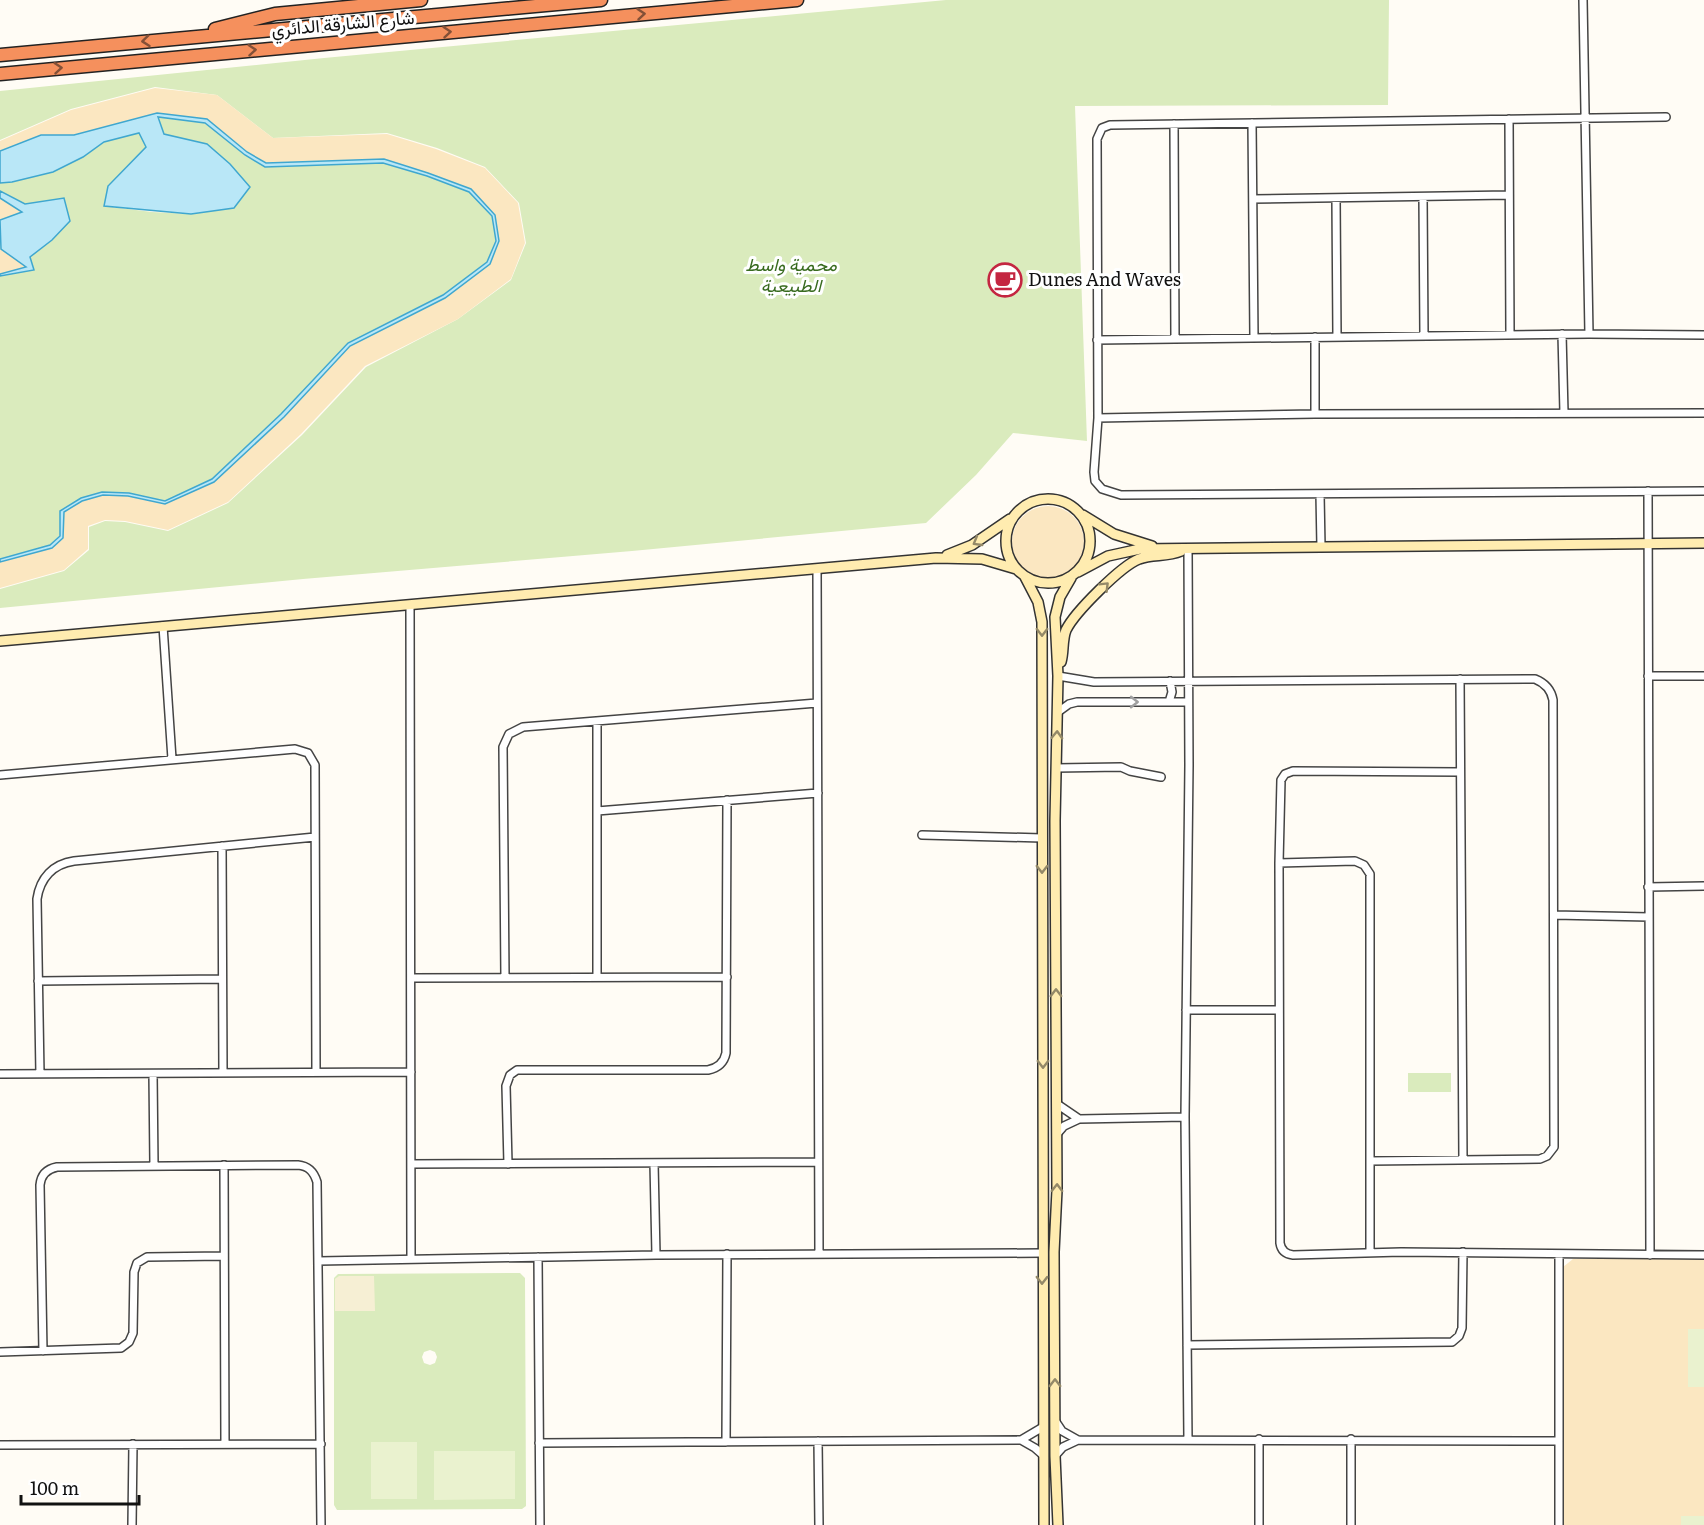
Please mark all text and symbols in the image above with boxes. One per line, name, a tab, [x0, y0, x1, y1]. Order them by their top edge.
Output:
street label: شارع الشارقة الدائري	[270, 3, 416, 45]
one-way arrow	[636, 8, 645, 21]
one-way arrow	[442, 26, 451, 39]
one-way arrow	[141, 34, 150, 47]
one-way arrow	[248, 44, 257, 57]
one-way arrow	[54, 62, 63, 75]
park label: محمية واسط الطبيعية	[745, 250, 837, 298]
cafe icon: Dunes And Waves	[987, 262, 1023, 298]
place label: Dunes And Waves	[1028, 265, 1181, 292]
one-way arrow	[973, 535, 983, 546]
one-way arrow	[1098, 582, 1109, 593]
one-way arrow	[1036, 628, 1048, 637]
one-way arrow	[1130, 696, 1139, 708]
one-way arrow	[1051, 730, 1063, 739]
one-way arrow	[1036, 865, 1048, 874]
one-way arrow	[1050, 988, 1062, 997]
one-way arrow	[1037, 1060, 1049, 1069]
one-way arrow	[1051, 1183, 1063, 1192]
one-way arrow	[1036, 1276, 1048, 1285]
one-way arrow	[1049, 1378, 1061, 1387]
scale bar	[21, 1468, 140, 1506]
text: 100 m	[30, 1474, 79, 1501]

